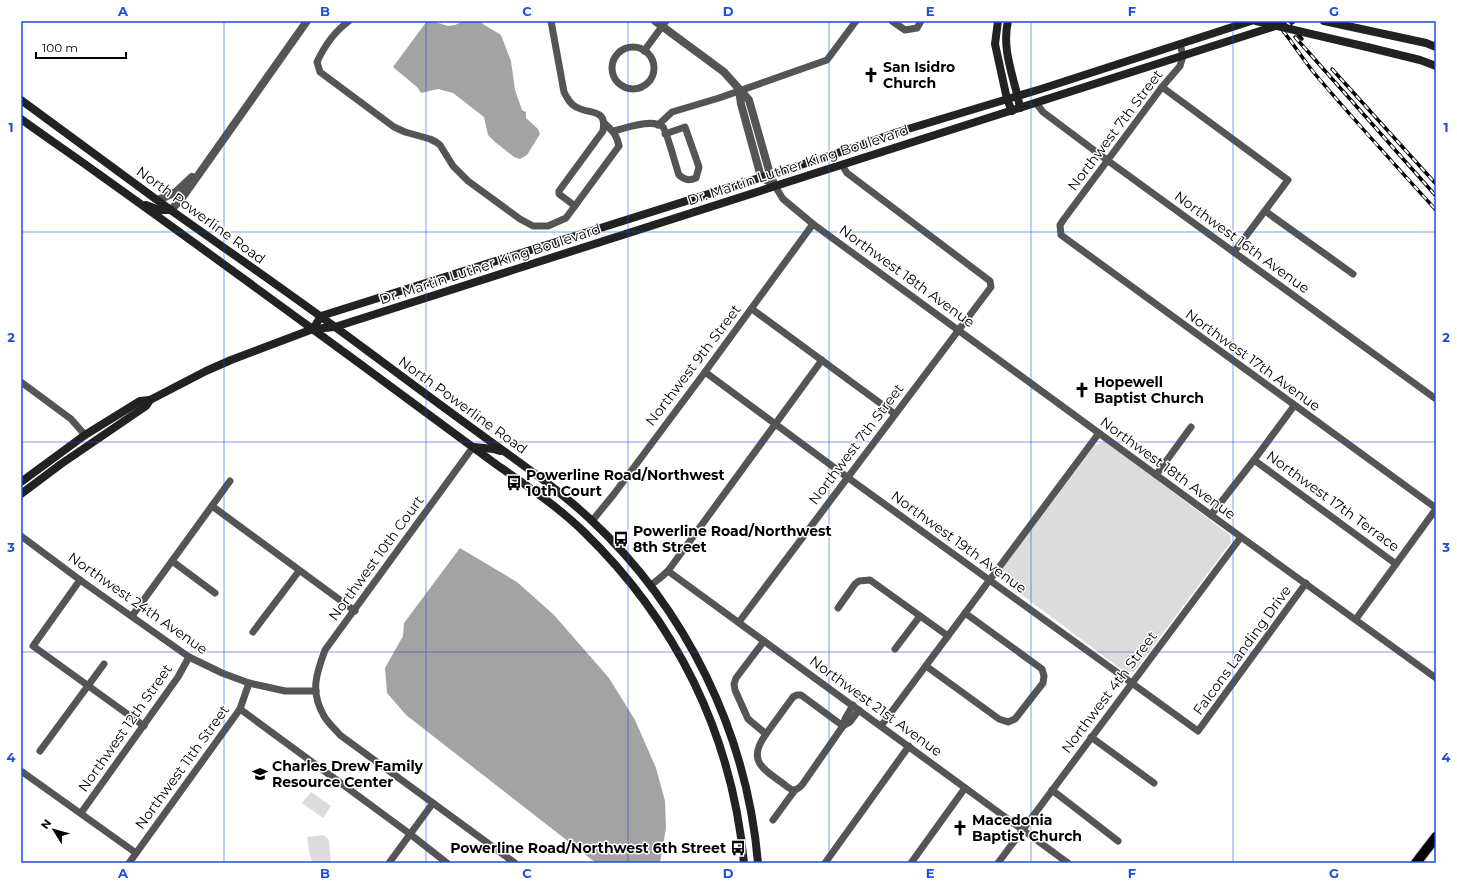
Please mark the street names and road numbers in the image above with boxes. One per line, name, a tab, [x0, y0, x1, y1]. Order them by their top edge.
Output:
street label: Northwest 7th Street	[1064, 66, 1167, 194]
street label: Dr. Martin Luther King Boulevard	[685, 121, 911, 209]
street label: North Powerline Road	[133, 162, 269, 268]
street label: Northwest 16th Avenue	[1171, 187, 1313, 297]
street label: Dr. Martin Luther King Boulevard	[377, 220, 603, 308]
street label: Northwest 18th Avenue	[836, 221, 978, 331]
street label: Northwest 9th Street	[641, 300, 745, 429]
street label: Northwest 17th Avenue	[1182, 305, 1324, 415]
street label: North Powerline Road	[395, 352, 531, 458]
street label: Northwest 7th Street	[805, 380, 908, 508]
street label: Northwest 18th Avenue	[1097, 413, 1239, 523]
street label: Northwest 17th Terrace	[1263, 447, 1403, 555]
street label: Northwest 19th Avenue	[888, 487, 1030, 597]
street label: Northwest 10th Court	[325, 492, 428, 624]
street label: Northwest 24th Avenue	[65, 548, 211, 658]
street label: Falcons Landing Drive	[1189, 582, 1295, 718]
street label: Northwest 4th Street	[1057, 627, 1161, 757]
street label: Northwest 21st Avenue	[806, 652, 946, 760]
street label: Northwest 12th Street	[74, 660, 176, 795]
street label: Northwest 11th Street	[131, 701, 233, 833]

